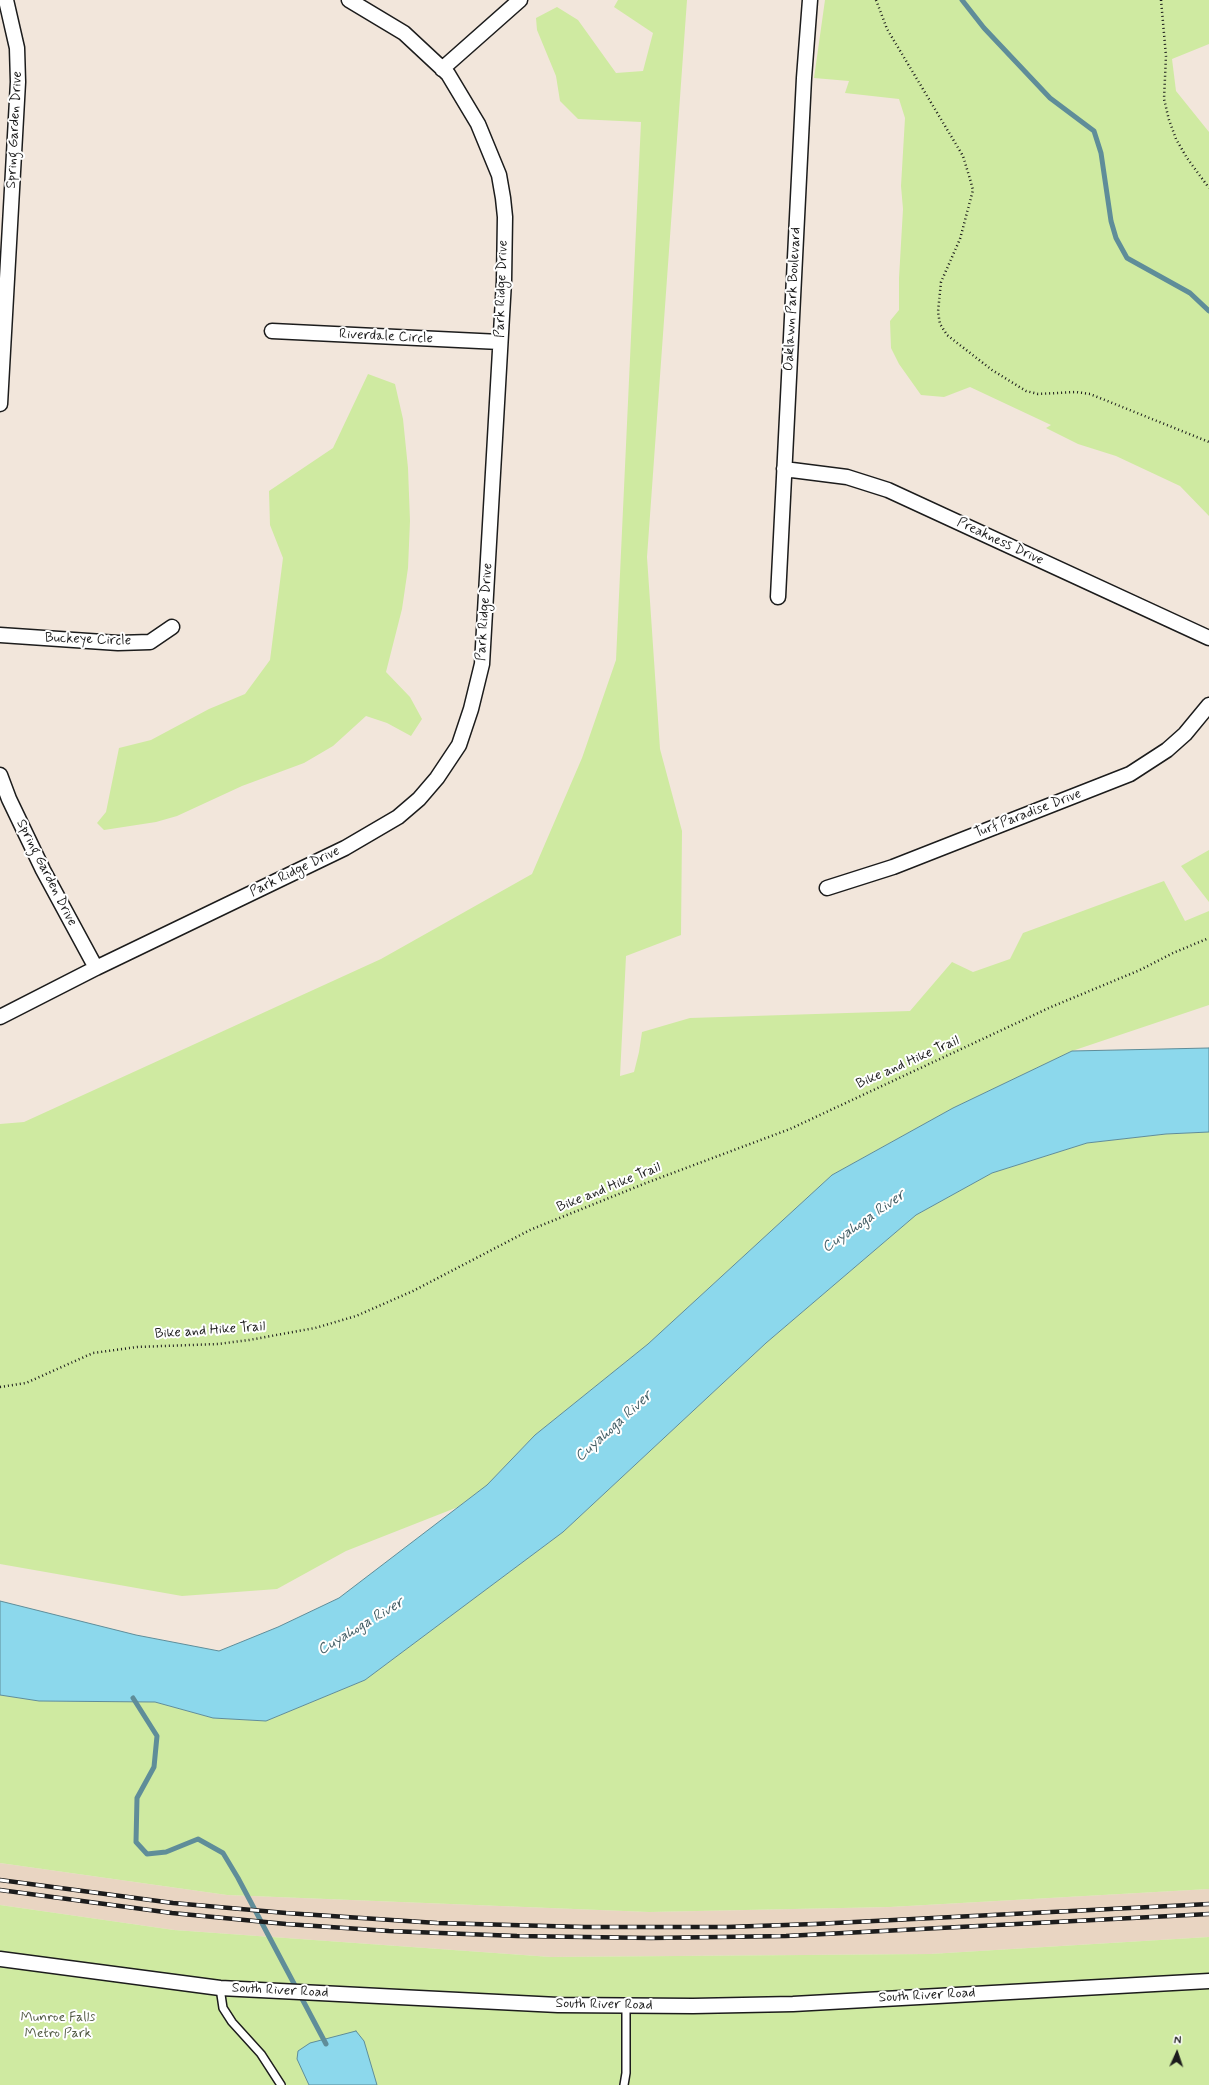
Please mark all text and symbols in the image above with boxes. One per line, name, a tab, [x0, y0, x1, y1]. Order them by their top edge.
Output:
street label: Spring Garden Drive	[4, 71, 26, 189]
street label: Oaklawn Park Boulevard	[781, 227, 805, 371]
street label: Park Ridge Drive	[492, 240, 512, 338]
street label: Riverdale Circle	[339, 326, 433, 348]
street label: Preakness Drive	[954, 515, 1046, 569]
street label: Park Ridge Drive	[473, 562, 497, 662]
street label: Buckeye Circle	[44, 630, 132, 650]
street label: Turf Paradise Drive	[972, 786, 1084, 842]
street label: Spring Garden Drive	[12, 817, 80, 929]
street label: Park Ridge Drive	[247, 843, 343, 901]
street label: Bike and Hike Trail	[854, 1033, 962, 1093]
street label: Bike and Hike Trail	[555, 1159, 663, 1217]
water label: Cuyahoga River	[819, 1187, 909, 1257]
street label: Bike and Hike Trail	[154, 1319, 266, 1343]
water label: Cuyahoga River	[572, 1388, 656, 1466]
water label: Cuyahoga River	[315, 1594, 407, 1660]
street label: South River Road	[231, 1980, 329, 2002]
street label: South River Road	[878, 1985, 976, 2007]
street label: South River Road	[555, 1996, 653, 2014]
park label: Munroe Falls Metro Park	[20, 2010, 96, 2042]
north arrow	[1157, 2033, 1197, 2073]
text: N	[1174, 2034, 1182, 2048]

